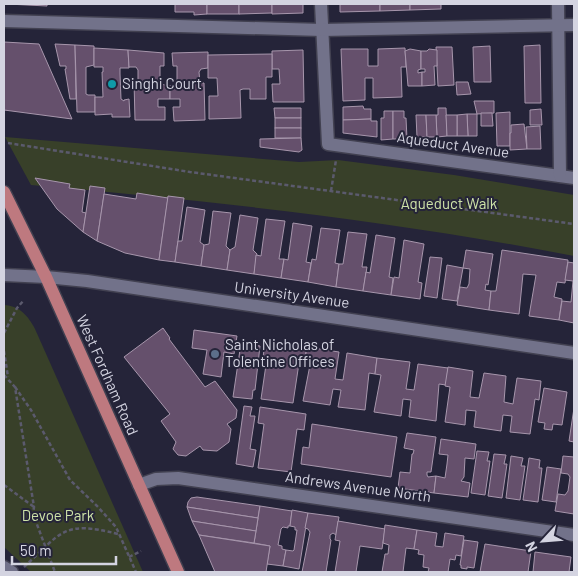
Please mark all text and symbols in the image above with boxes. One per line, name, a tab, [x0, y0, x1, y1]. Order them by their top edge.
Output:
place label: Singhi Court	[122, 74, 202, 92]
marker: Singhi Court	[106, 78, 118, 90]
street label: Aqueduct Avenue	[396, 127, 510, 161]
park label: Aqueduct Walk	[401, 194, 498, 212]
street label: University Avenue	[233, 277, 351, 311]
street label: West Fordham Road	[73, 312, 143, 438]
place label: Saint Nicholas of Tolentine Offices	[225, 335, 335, 370]
marker: Saint Nicholas of Tolentine Offices	[209, 348, 221, 360]
street label: Andrews Avenue North	[284, 467, 432, 505]
park label: Devoe Park	[22, 506, 95, 524]
north arrow	[518, 516, 568, 566]
scale bar	[12, 534, 116, 566]
text: N	[521, 539, 541, 555]
text: 50 m	[20, 541, 52, 559]

